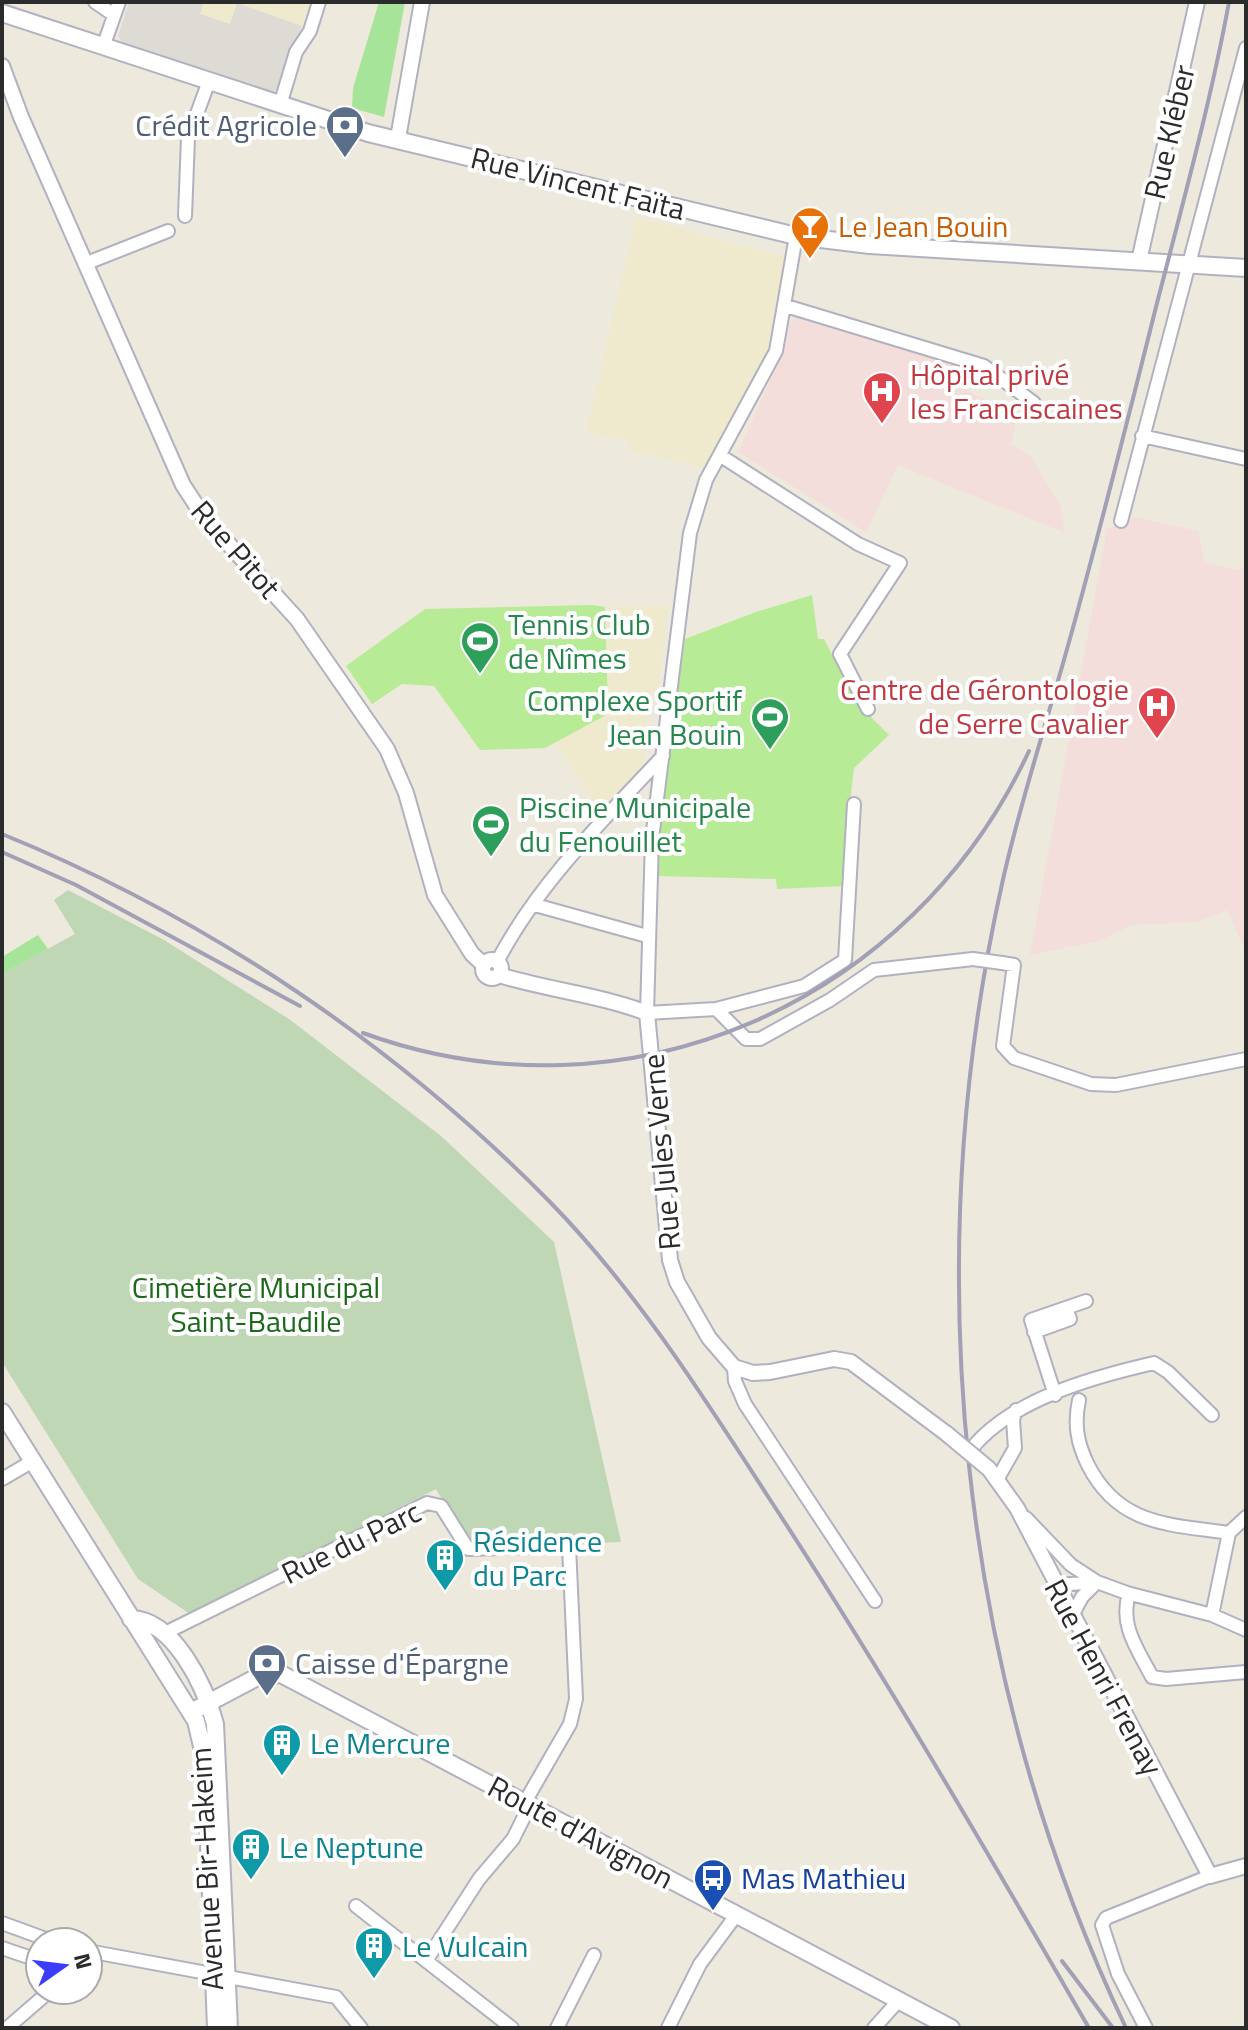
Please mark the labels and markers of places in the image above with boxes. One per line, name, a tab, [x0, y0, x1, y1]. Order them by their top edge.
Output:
place label: Crédit Agricole	[135, 102, 317, 148]
bank icon: Crédit Agricole	[324, 104, 366, 159]
place label: Le Jean Bouin	[838, 203, 1008, 249]
bar icon: Le Jean Bouin	[789, 205, 831, 260]
place label: Hôpital privé les Franciscaines	[910, 351, 1123, 431]
hospital icon: Hôpital privé les Franciscaines	[861, 370, 903, 425]
place label: Tennis Club de Nîmes	[508, 601, 651, 681]
sports icon: Tennis Club de Nîmes	[459, 620, 501, 675]
place label: Centre de Gérontologie de Serre Cavalier	[840, 666, 1129, 746]
place label: Complexe Sportif Jean Bouin	[527, 677, 742, 757]
hospital icon: Centre de Gérontologie de Serre Cavalier	[1136, 685, 1178, 740]
sports icon: Complexe Sportif Jean Bouin	[749, 696, 791, 751]
place label: Piscine Municipale du Fenouillet	[519, 784, 751, 864]
sports icon: Piscine Municipale du Fenouillet	[470, 803, 512, 858]
place label: Résidence du Parc	[473, 1518, 602, 1598]
building icon: Résidence du Parc	[424, 1537, 466, 1592]
place label: Caisse d'Épargne	[295, 1640, 509, 1686]
bank icon: Caisse d'Épargne	[246, 1642, 288, 1697]
place label: Le Mercure	[310, 1720, 451, 1766]
building icon: Le Mercure	[261, 1722, 303, 1777]
place label: Le Neptune	[279, 1824, 424, 1870]
building icon: Le Neptune	[230, 1826, 272, 1881]
place label: Mas Mathieu	[741, 1855, 906, 1901]
bus stop icon: Mas Mathieu	[692, 1857, 734, 1912]
place label: Le Vulcain	[402, 1923, 528, 1969]
building icon: Le Vulcain	[353, 1925, 395, 1980]

